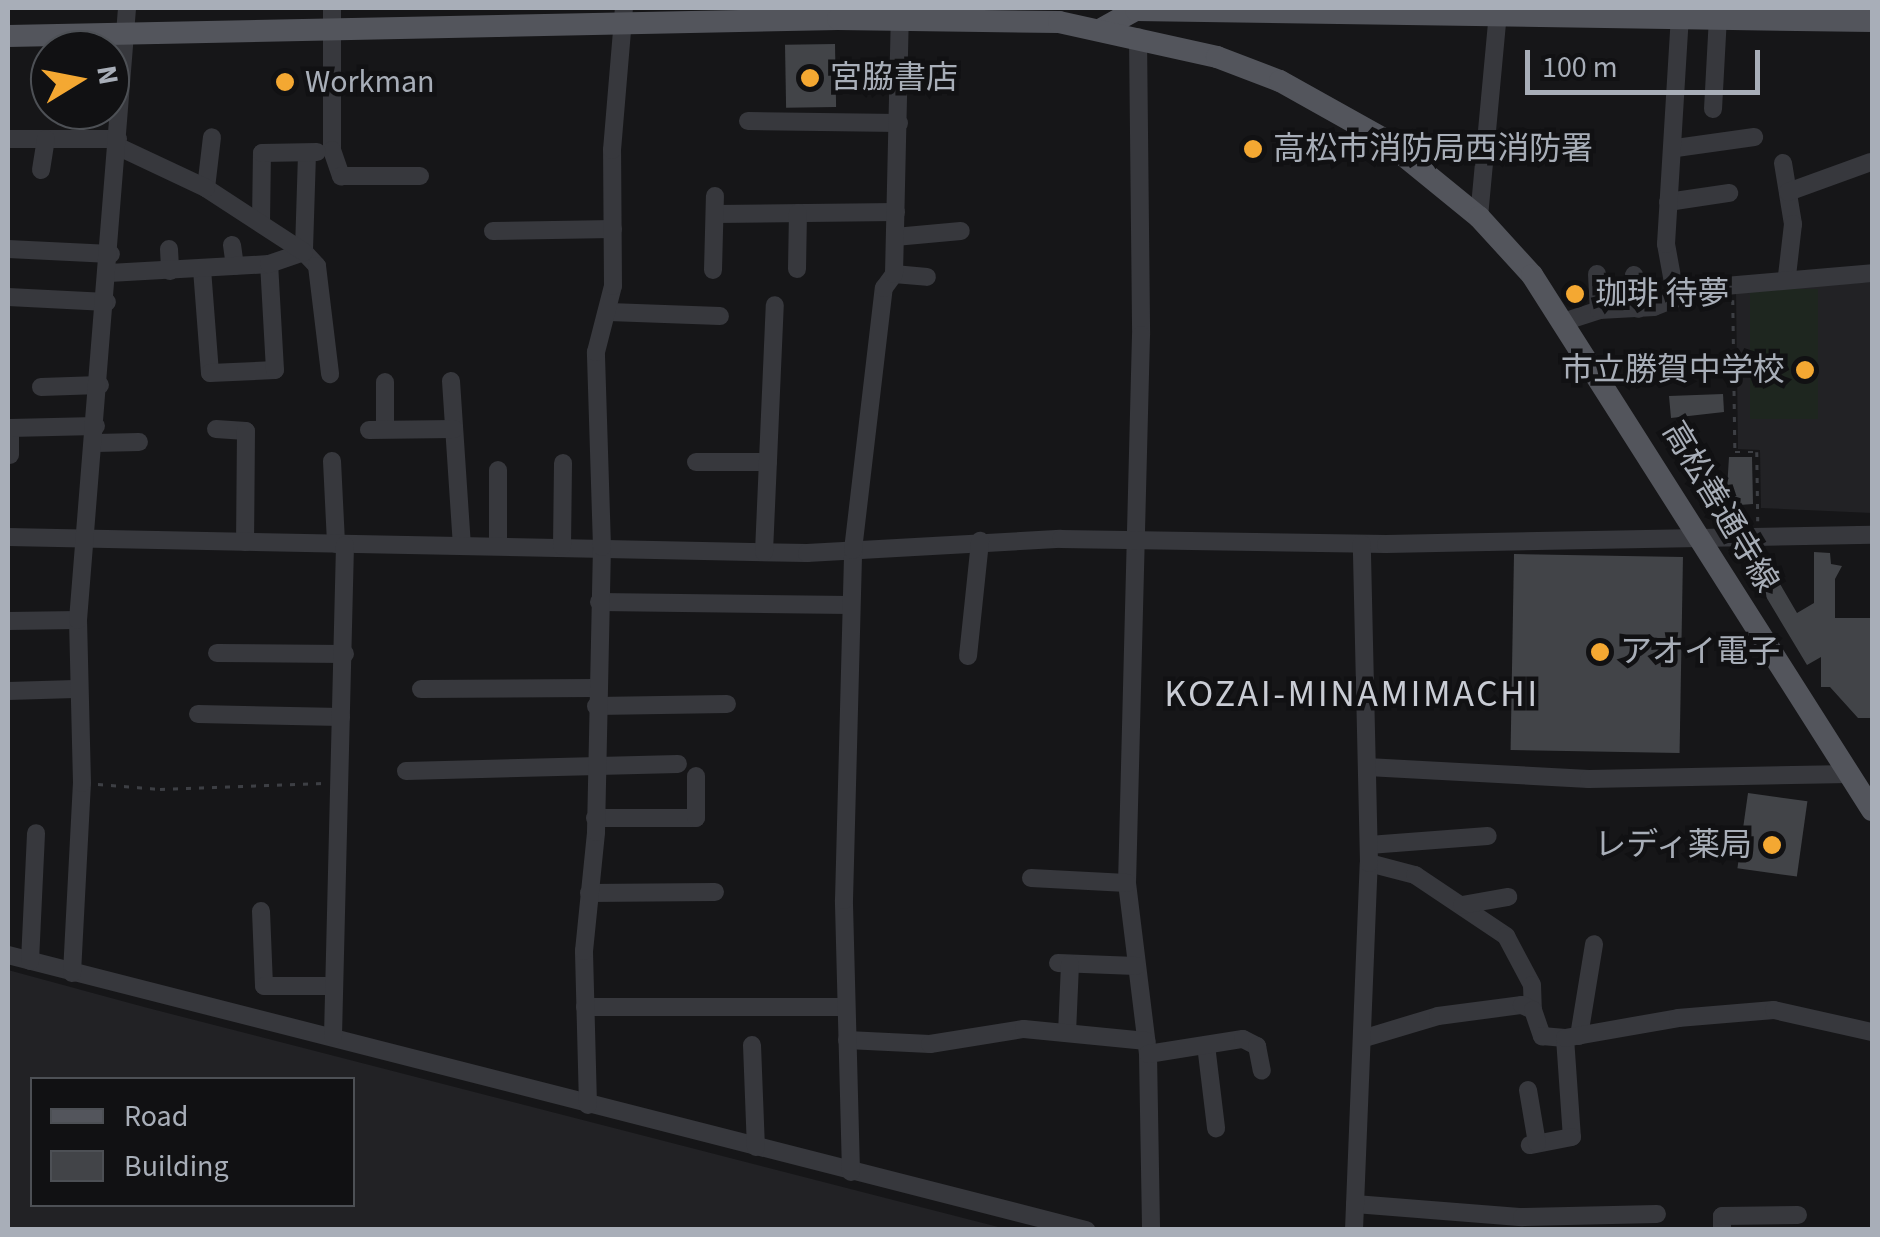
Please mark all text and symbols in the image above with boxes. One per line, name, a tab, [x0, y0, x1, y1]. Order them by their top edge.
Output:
north arrow	[30, 30, 130, 130]
scale bar	[1530, 30, 1765, 92]
text: 100 m	[1542, 46, 1618, 89]
place label: 宮脇書店	[830, 59, 958, 97]
text: N	[86, 62, 129, 88]
place label: Workman	[305, 63, 435, 101]
marker: 宮脇書店	[799, 67, 821, 89]
marker: Workman	[274, 71, 296, 93]
place label: 高松市消防局西消防署	[1273, 130, 1593, 168]
marker: 高松市消防局西消防署	[1242, 138, 1264, 160]
place label: 珈琲 待夢	[1595, 275, 1729, 313]
marker: 珈琲 待夢	[1564, 283, 1586, 305]
place label: 市立勝賀中学校	[1561, 351, 1785, 389]
marker: 市立勝賀中学校	[1794, 359, 1816, 381]
street label: 高松善通寺線	[1654, 415, 1786, 599]
place label: アオイ電子	[1620, 633, 1780, 671]
marker: アオイ電子	[1589, 641, 1611, 663]
district label: KOZAI-MINAMIMACHI	[1164, 672, 1540, 718]
place label: レディ薬局	[1592, 826, 1752, 864]
marker: レディ薬局	[1761, 834, 1783, 856]
legend	[30, 1077, 355, 1207]
text: Road	[124, 1095, 188, 1138]
text: Building	[124, 1145, 229, 1188]

